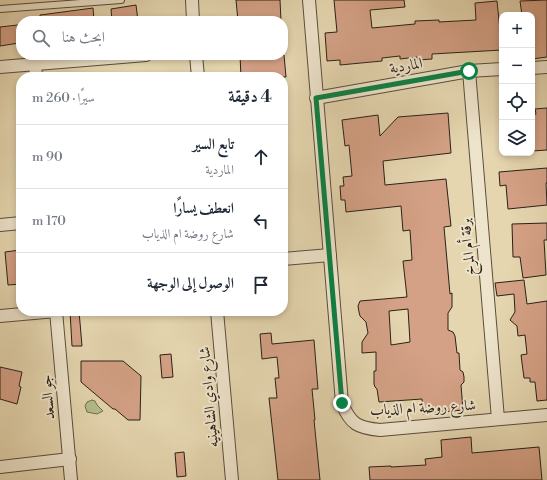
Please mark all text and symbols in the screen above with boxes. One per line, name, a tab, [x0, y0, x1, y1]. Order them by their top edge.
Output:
map controls	[499, 12, 535, 156]
button: +	[499, 12, 535, 48]
search box	[16, 16, 288, 60]
icon: search	[30, 27, 52, 49]
text: ابحث هنا	[62, 28, 105, 47]
button: −	[499, 48, 535, 84]
street label: الماردية	[388, 54, 424, 78]
route start	[460, 62, 478, 80]
button: locate	[499, 84, 535, 120]
text: 4 دقيقة	[228, 86, 272, 108]
text: سيرًا · 260 m	[32, 90, 95, 106]
button: layers	[499, 120, 535, 156]
text: تابع السير	[192, 135, 234, 154]
icon: ahead	[250, 146, 272, 168]
text: 90 m	[32, 149, 63, 165]
text: الماردية	[205, 162, 234, 178]
text: انعطف يسارًا	[173, 199, 234, 218]
icon: left	[250, 210, 272, 232]
text: 170 m	[32, 213, 66, 229]
street label: برقة أم المرخ	[454, 217, 483, 277]
text: شارع روضة ام الذياب	[142, 226, 234, 242]
text: الوصول إلى الوجهة	[147, 274, 234, 293]
icon: arrive	[250, 274, 272, 296]
street label: شارع وادي الشاهينيه	[195, 346, 226, 448]
street label: جو السعد	[37, 374, 59, 420]
route end	[333, 394, 351, 412]
street label: شارع روضة ام الذياب	[369, 396, 477, 423]

